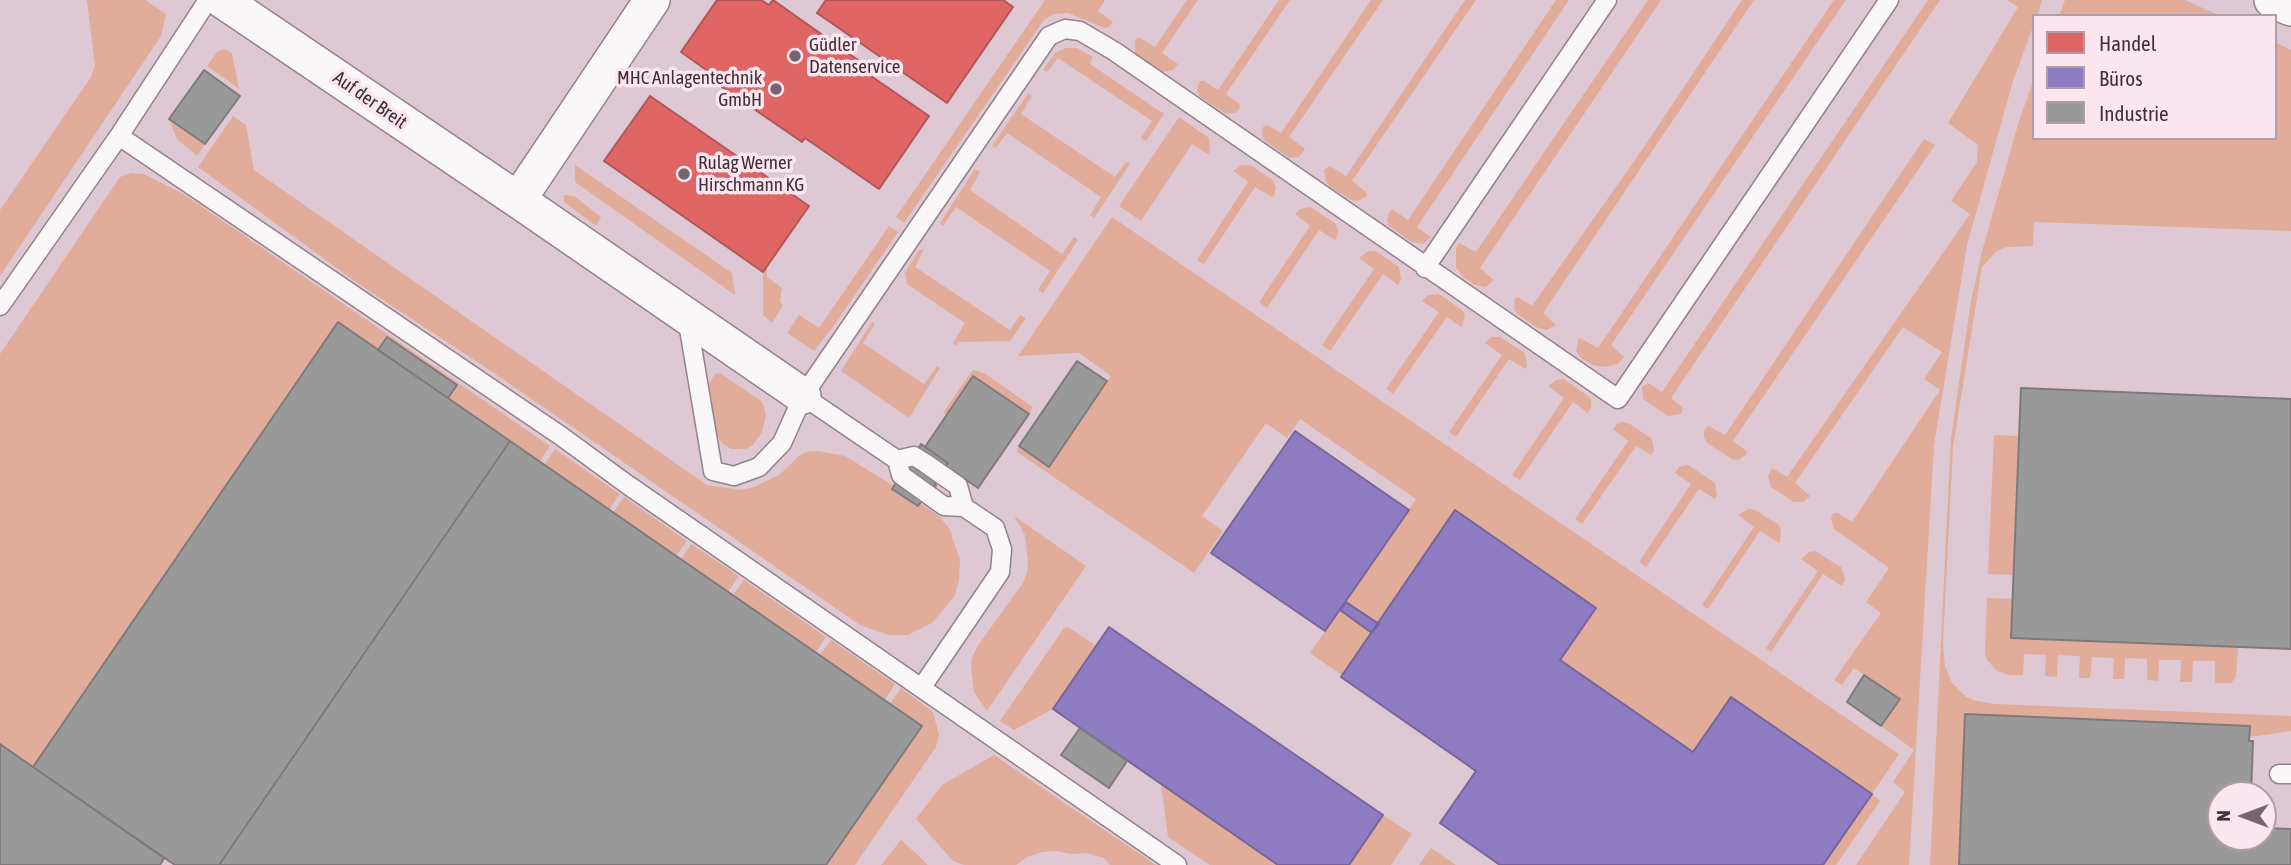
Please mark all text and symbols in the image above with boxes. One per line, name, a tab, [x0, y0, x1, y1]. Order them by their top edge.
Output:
legend	[2032, 14, 2277, 140]
text: Handel	[2099, 31, 2156, 55]
place label: Güdler Datenservice	[809, 34, 900, 78]
marker: Güdler Datenservice	[787, 48, 803, 64]
street label: Auf der Breit	[329, 66, 411, 134]
text: Büros	[2099, 66, 2143, 90]
place label: MHC Anlagentechnik GmbH	[617, 67, 762, 111]
marker: MHC Anlagentechnik GmbH	[768, 81, 784, 97]
text: Industrie	[2099, 101, 2169, 125]
place label: Rulag Werner Hirschmann KG	[698, 152, 804, 196]
marker: Rulag Werner Hirschmann KG	[676, 166, 692, 182]
north arrow	[2207, 781, 2277, 851]
text: N	[2212, 810, 2234, 822]

